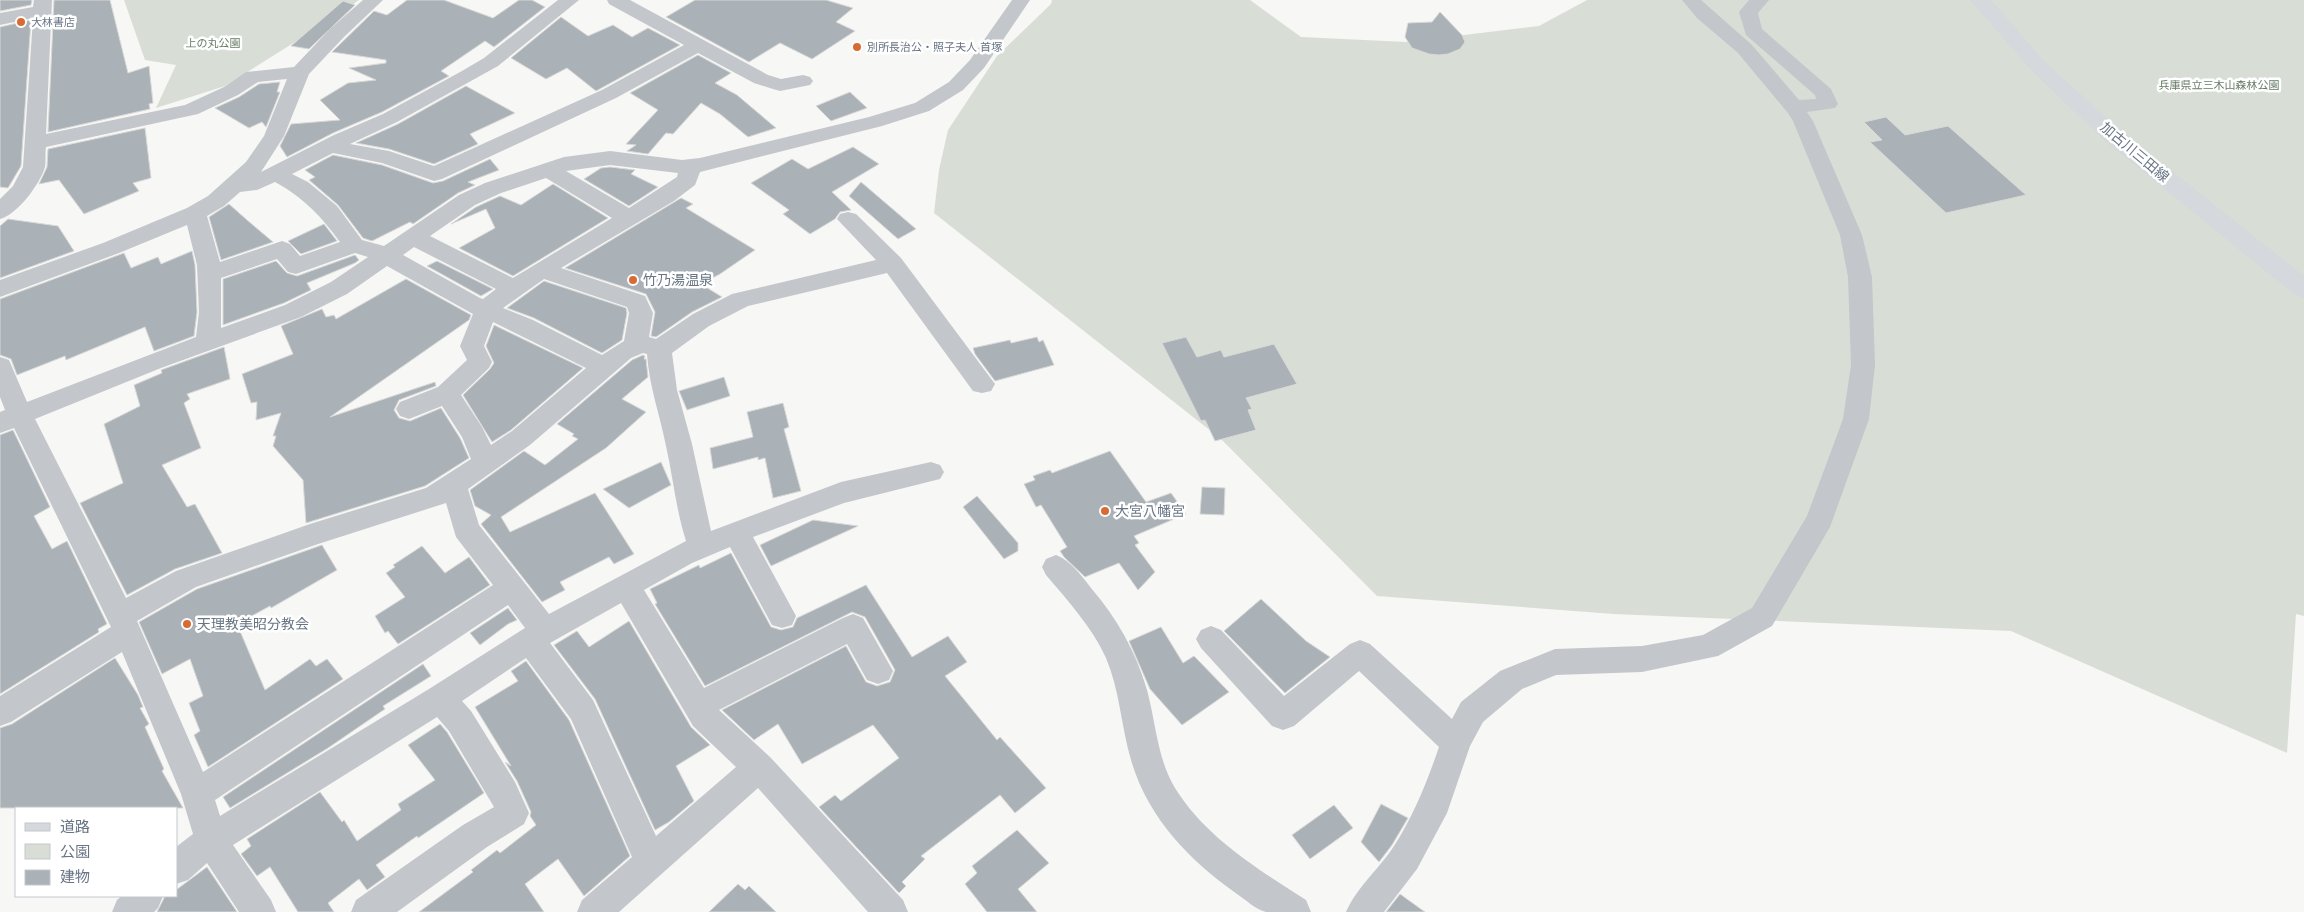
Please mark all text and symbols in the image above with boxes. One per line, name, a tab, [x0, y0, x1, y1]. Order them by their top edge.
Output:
marker: 大林書店	[15, 16, 27, 28]
place label: 大林書店	[31, 16, 75, 28]
park label: 上の丸公園	[186, 37, 241, 49]
marker: 別所長治公・照子夫人 首塚	[851, 41, 863, 53]
place label: 別所長治公・照子夫人 首塚	[867, 41, 1002, 53]
park label: 兵庫県立三木山森林公園	[2159, 79, 2280, 91]
street label: 加古川三田線	[2098, 119, 2172, 185]
place label: 竹乃湯温泉	[643, 272, 713, 288]
marker: 竹乃湯温泉	[627, 274, 639, 286]
place label: 大宮八幡宮	[1115, 503, 1185, 519]
marker: 大宮八幡宮	[1099, 505, 1111, 517]
place label: 天理教美昭分教会	[197, 616, 309, 632]
marker: 天理教美昭分教会	[181, 618, 193, 630]
legend	[15, 807, 178, 897]
text: 道路	[60, 818, 90, 835]
text: 公園	[60, 843, 90, 860]
text: 建物	[60, 868, 90, 885]

